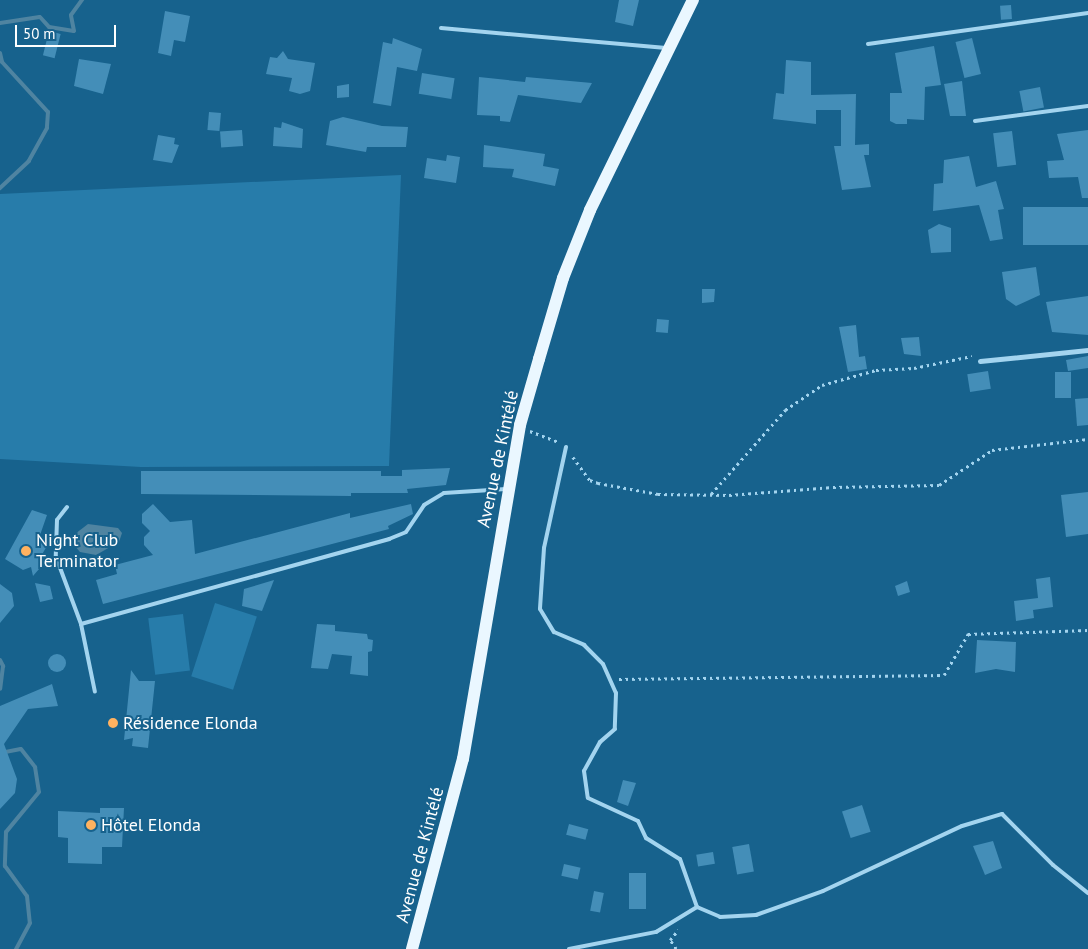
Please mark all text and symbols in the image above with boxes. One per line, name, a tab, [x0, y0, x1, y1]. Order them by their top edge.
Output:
scale bar	[18, 15, 119, 47]
text: 50 m	[23, 24, 56, 43]
street label: Avenue de Kintélé	[473, 388, 523, 530]
place label: Night Club Terminator	[36, 530, 119, 572]
marker: Night Club Terminator	[20, 545, 32, 557]
place label: Résidence Elonda	[123, 712, 258, 734]
marker: Résidence Elonda	[107, 717, 119, 729]
street label: Avenue de Kintélé	[391, 785, 449, 925]
place label: Hôtel Elonda	[101, 814, 201, 836]
marker: Hôtel Elonda	[85, 819, 97, 831]

